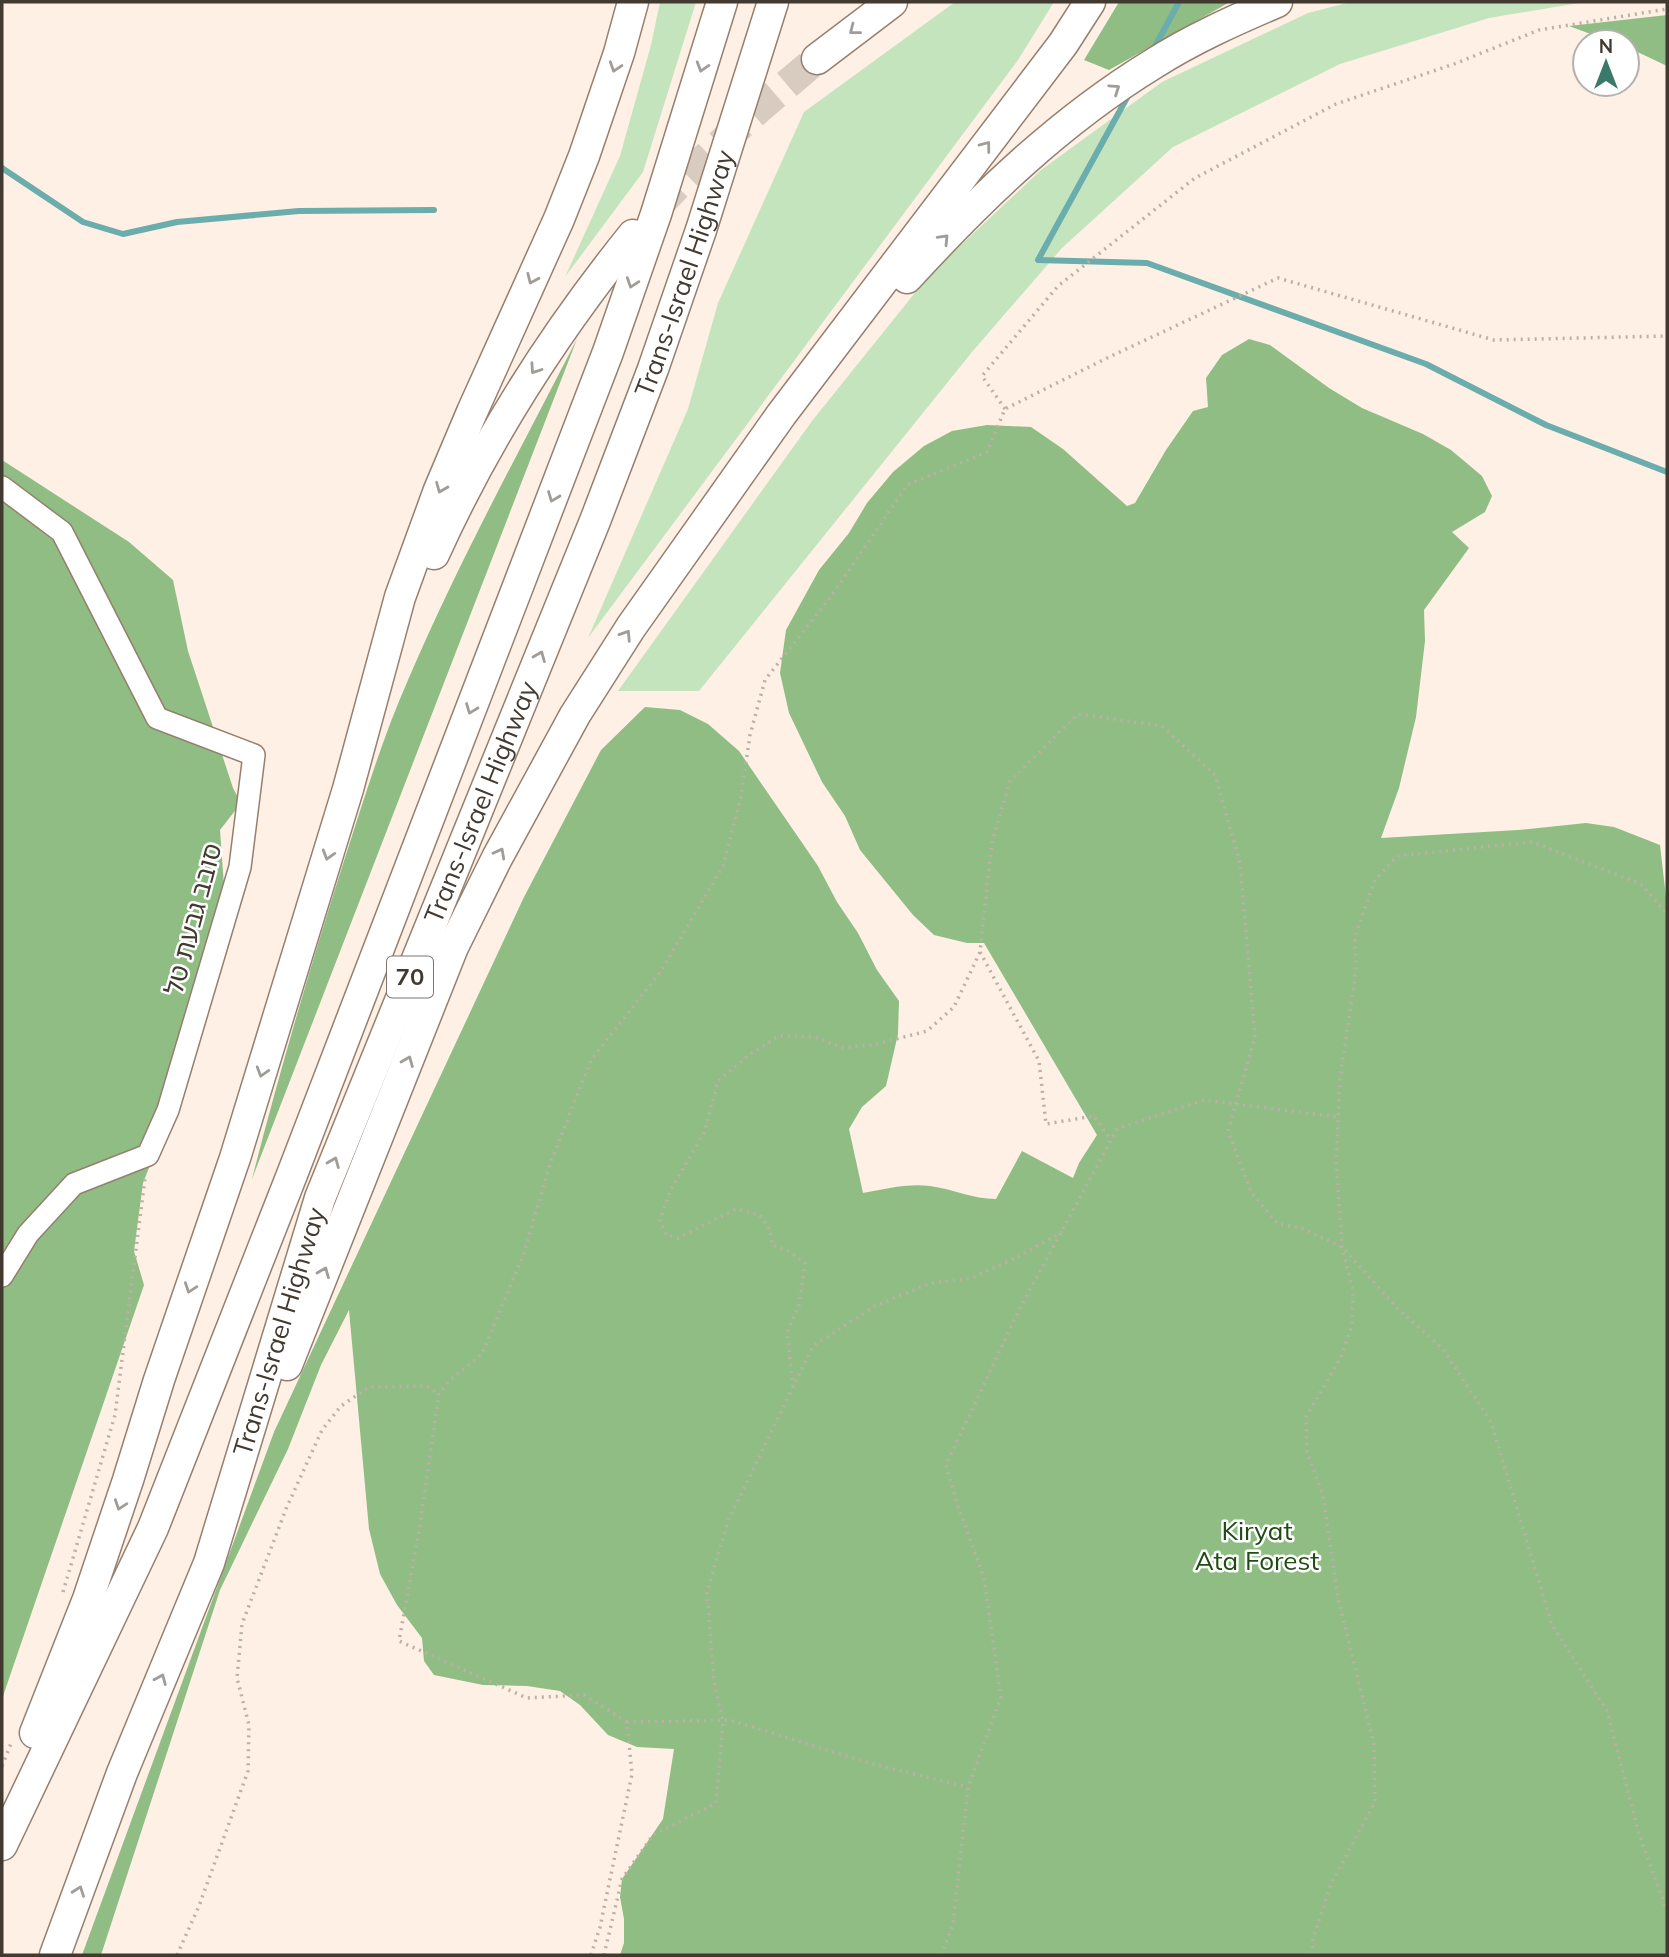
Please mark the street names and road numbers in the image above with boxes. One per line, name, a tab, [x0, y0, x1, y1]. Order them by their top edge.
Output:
street label: Trans-Israel Highway	[627, 146, 741, 401]
street label: Trans-Israel Highway	[416, 676, 544, 928]
street label: סובב גבעת טל	[156, 839, 229, 998]
road number: 70	[387, 957, 433, 998]
street label: Trans-Israel Highway	[226, 1203, 332, 1460]

